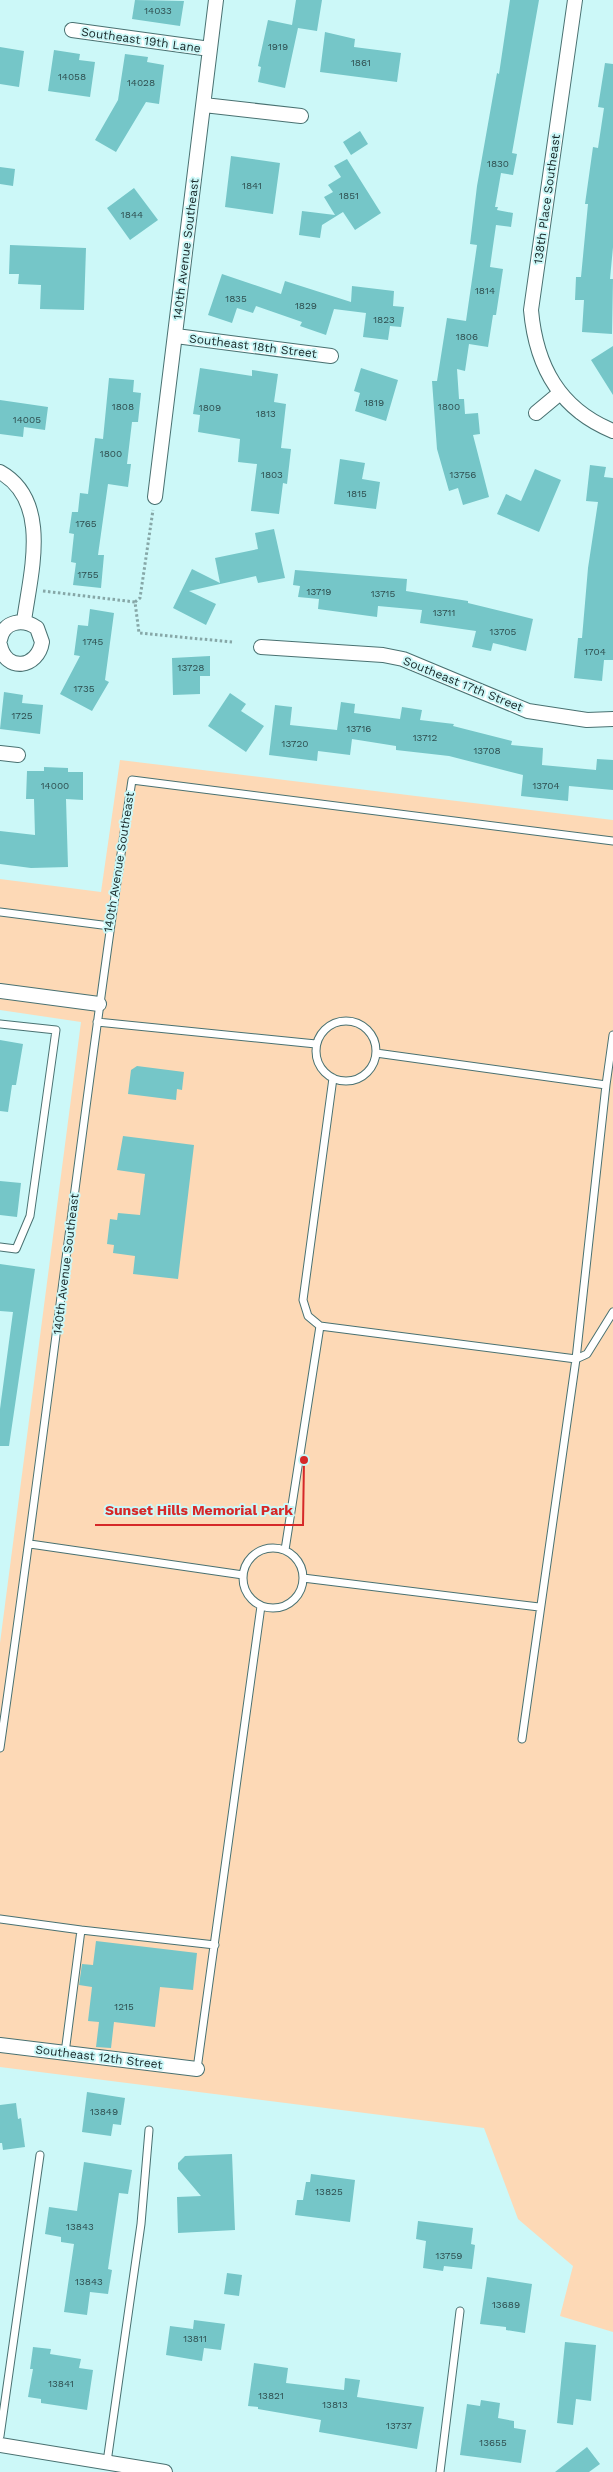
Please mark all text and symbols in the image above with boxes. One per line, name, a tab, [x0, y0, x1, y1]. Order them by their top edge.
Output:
house number: 14033	[144, 5, 172, 16]
street label: Southeast 19th Lane	[80, 25, 202, 55]
house number: 1919	[268, 41, 288, 52]
house number: 1861	[351, 57, 371, 68]
house number: 14058	[58, 71, 86, 82]
house number: 14028	[127, 77, 155, 88]
street label: 138th Place Southeast	[531, 133, 563, 265]
house number: 1830	[487, 158, 509, 169]
street label: 140th Avenue Southeast	[170, 178, 202, 320]
house number: 1841	[242, 180, 262, 191]
house number: 1851	[339, 190, 359, 201]
house number: 1844	[121, 209, 143, 220]
house number: 1814	[475, 285, 495, 296]
house number: 1835	[225, 293, 247, 304]
house number: 1829	[295, 300, 317, 311]
house number: 1823	[373, 314, 395, 325]
street label: Southeast 18th Street	[188, 331, 318, 361]
house number: 1806	[456, 331, 478, 342]
house number: 1819	[364, 397, 384, 408]
house number: 1808	[112, 401, 134, 412]
house number: 1800	[438, 401, 460, 412]
house number: 1809	[199, 402, 221, 413]
house number: 1813	[256, 408, 276, 419]
house number: 14005	[13, 414, 41, 425]
house number: 1800	[100, 448, 122, 459]
house number: 1803	[261, 469, 283, 480]
house number: 13756	[450, 469, 476, 480]
house number: 1815	[347, 488, 367, 499]
house number: 1765	[75, 518, 97, 529]
house number: 1755	[77, 569, 99, 580]
house number: 13719	[306, 586, 332, 597]
house number: 13715	[371, 588, 396, 599]
house number: 13711	[433, 607, 455, 618]
house number: 13705	[490, 626, 517, 637]
house number: 1745	[83, 636, 104, 647]
house number: 1704	[584, 646, 606, 657]
street label: Southeast 17th Street	[401, 654, 525, 714]
house number: 13728	[178, 662, 204, 673]
house number: 1735	[73, 683, 95, 694]
house number: 1725	[11, 710, 33, 721]
house number: 13716	[347, 723, 371, 734]
house number: 13712	[413, 732, 438, 743]
house number: 13720	[282, 738, 309, 749]
house number: 13708	[473, 745, 501, 756]
house number: 14000	[41, 780, 69, 791]
house number: 13704	[532, 780, 560, 791]
street label: 140th Avenue Southeast	[101, 791, 137, 933]
street label: 140th Avenue Southeast	[50, 1193, 82, 1335]
callout: Sunset Hills Memorial Park	[95, 1496, 303, 1525]
text: Sunset Hills Memorial Park	[105, 1502, 293, 1518]
house number: 1215	[114, 2001, 134, 2012]
street label: Southeast 12th Street	[35, 2042, 163, 2072]
house number: 13849	[90, 2106, 118, 2117]
house number: 13825	[315, 2186, 343, 2197]
house number: 13843	[66, 2221, 94, 2232]
house number: 13759	[436, 2250, 462, 2261]
house number: 13843	[75, 2276, 103, 2287]
house number: 13689	[492, 2299, 520, 2310]
house number: 13811	[183, 2333, 207, 2344]
house number: 13841	[48, 2378, 74, 2389]
house number: 13821	[258, 2390, 284, 2401]
house number: 13813	[322, 2399, 348, 2410]
house number: 13737	[386, 2420, 412, 2431]
house number: 13655	[479, 2437, 507, 2448]

